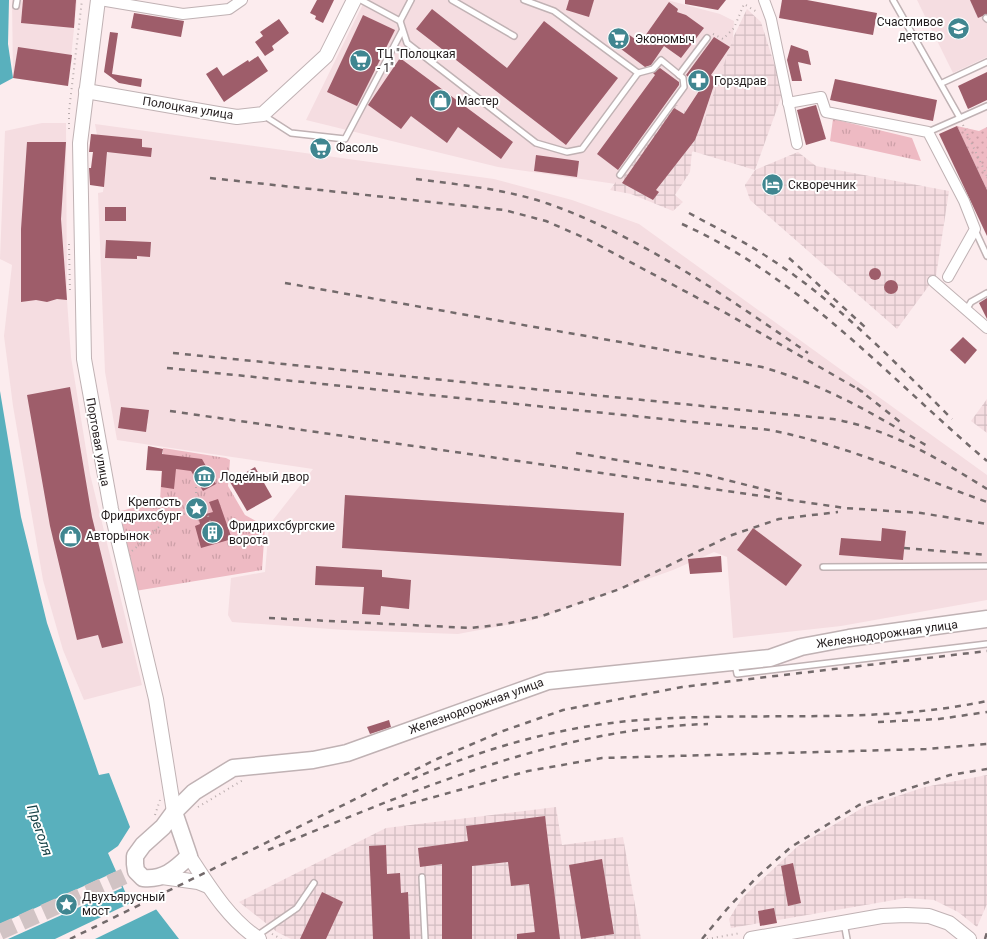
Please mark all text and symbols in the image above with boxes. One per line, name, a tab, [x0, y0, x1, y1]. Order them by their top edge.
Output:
place label: Счастливое детство	[877, 15, 943, 43]
school or university icon: Счастливое детство	[947, 17, 971, 41]
supermarket icon: Экономыч	[607, 27, 631, 51]
place label: Экономыч	[635, 32, 695, 46]
place label: ТЦ "Полоцкая - 1"	[377, 47, 456, 75]
supermarket icon: ТЦ "Полоцкая - 1"	[349, 49, 373, 73]
pharmacy icon: Горздрав	[686, 69, 710, 93]
place label: Горздрав	[714, 74, 767, 88]
shop icon: Мастер	[429, 89, 453, 113]
street label: Полоцкая улица	[142, 94, 234, 122]
place label: Мастер	[457, 94, 499, 108]
supermarket icon: Фасоль	[308, 136, 332, 160]
place label: Фасоль	[336, 141, 378, 155]
hotel icon: Скворечник	[760, 173, 784, 197]
place label: Скворечник	[788, 178, 856, 192]
street label: Портовая улица	[83, 396, 113, 488]
museum icon: Лодейный двор	[192, 465, 216, 489]
place label: Лодейный двор	[220, 470, 310, 484]
place label: Крепость Фридрихсбург	[101, 495, 181, 523]
place icon: Крепость Фридрихсбург	[185, 497, 209, 521]
place label: Фридрихсбургские ворота	[229, 519, 335, 547]
building icon: Фридрихсбургские ворота	[201, 521, 225, 545]
shop icon: Авторынок	[58, 524, 82, 548]
place label: Авторынок	[86, 529, 150, 543]
street label: Железнодорожная улица	[815, 617, 959, 651]
street label: Железнодорожная улица	[407, 675, 545, 737]
water label: Преголя	[24, 802, 56, 858]
place label: Двухъярусный мост	[82, 890, 165, 918]
place icon: Двухъярусный мост	[54, 892, 78, 916]

